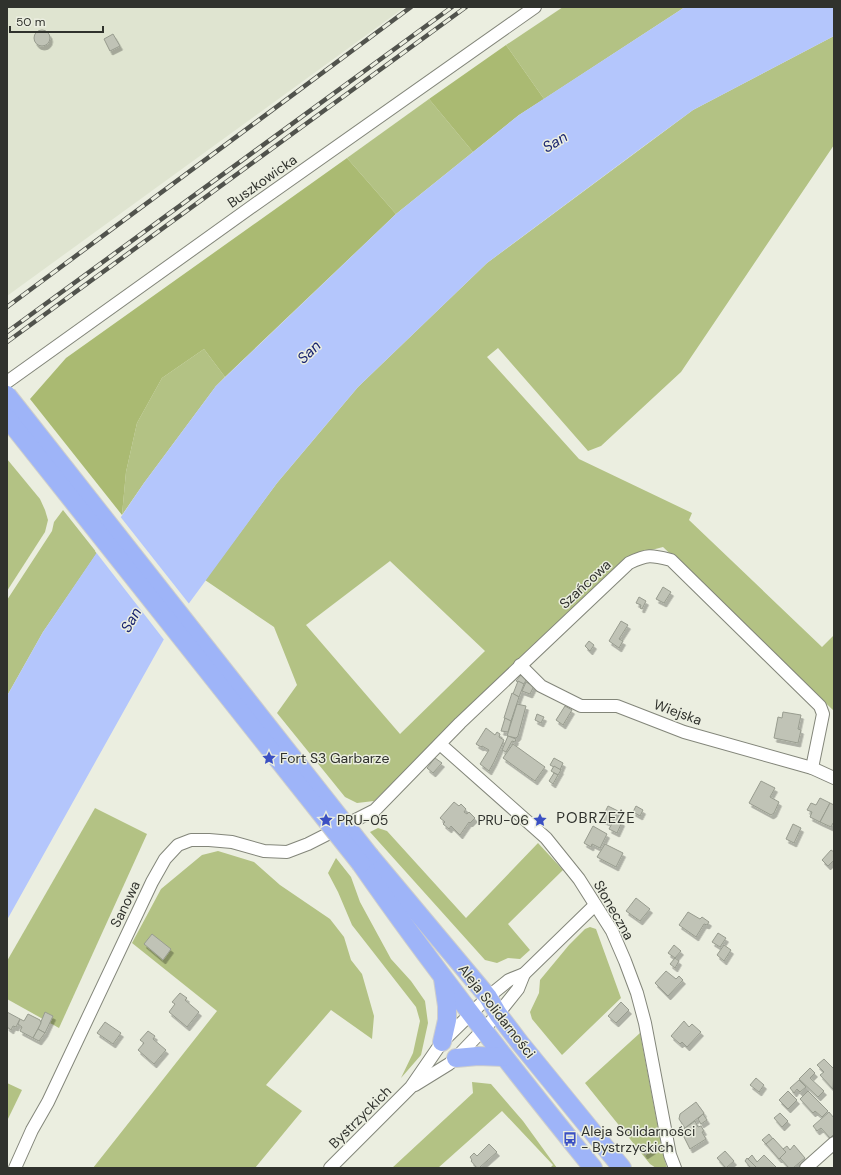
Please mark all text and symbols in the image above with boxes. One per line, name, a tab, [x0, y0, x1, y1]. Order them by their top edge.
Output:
scale bar	[10, 8, 103, 34]
text: 50 m	[16, 14, 45, 30]
water label: San	[539, 127, 571, 157]
street label: Buszkowicka	[224, 150, 300, 212]
water label: San	[293, 336, 325, 368]
street label: Szańcowa	[555, 555, 615, 613]
water label: San	[116, 604, 146, 636]
street label: Wiejska	[651, 695, 705, 729]
place label: Fort S3 Garbarze	[280, 749, 389, 767]
place icon: Fort S3 Garbarze	[261, 750, 277, 766]
district label: POBRZEŻE	[556, 808, 636, 828]
place label: PRU-05	[337, 811, 388, 829]
place label: PRU-06	[477, 811, 529, 829]
place icon: PRU-05	[318, 812, 334, 828]
place icon: PRU-06	[532, 812, 548, 828]
street label: Słoneczna	[590, 877, 638, 943]
street label: Sanowa	[106, 878, 144, 930]
street label: Aleja Solidarności	[455, 960, 539, 1062]
street label: Bystrzyckich	[325, 1082, 395, 1152]
place label: Aleja Solidarności - Bystrzyckich	[581, 1122, 695, 1156]
bus stop icon: Aleja Solidarności - Bystrzyckich	[562, 1131, 578, 1147]

